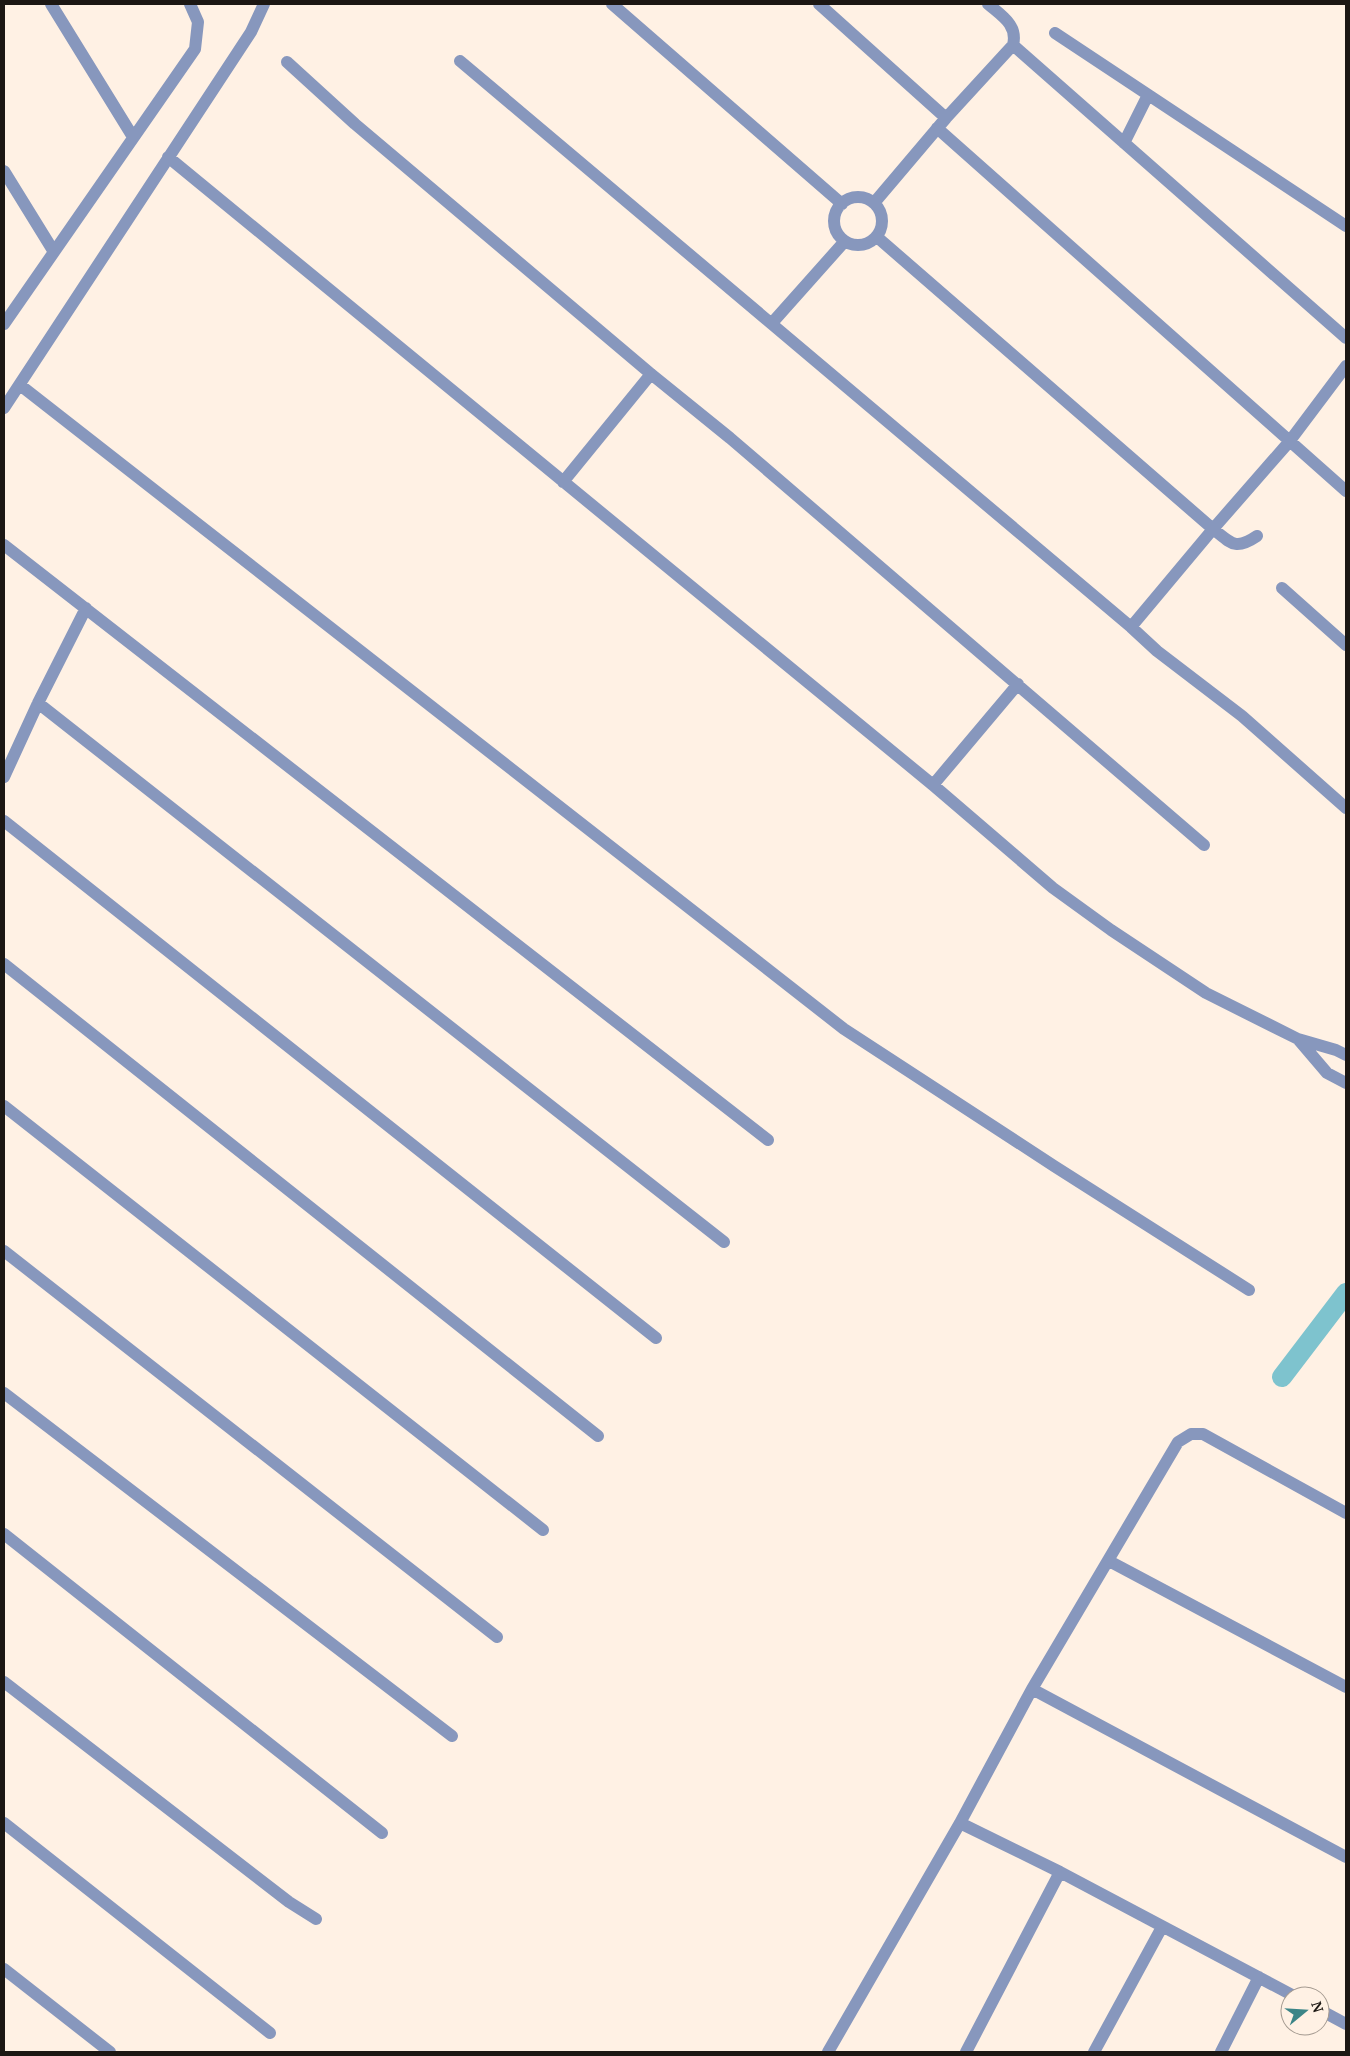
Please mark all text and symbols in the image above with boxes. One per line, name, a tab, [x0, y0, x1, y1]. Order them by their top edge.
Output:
north arrow	[1280, 1986, 1330, 2036]
text: N	[1307, 1999, 1329, 2015]

